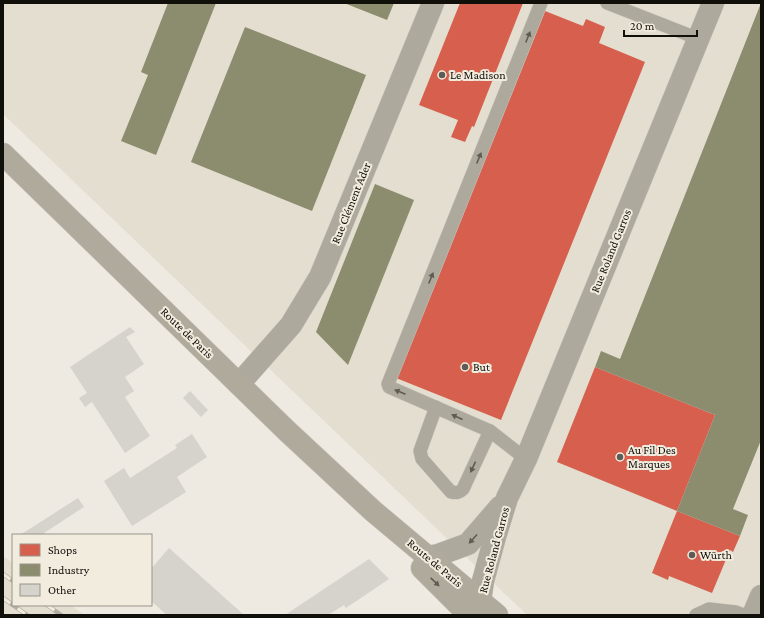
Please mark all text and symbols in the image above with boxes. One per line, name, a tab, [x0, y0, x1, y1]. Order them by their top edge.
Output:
scale bar	[624, 12, 697, 38]
text: 20 m	[630, 19, 655, 33]
one-way arrow	[525, 30, 531, 42]
place label: Le Madison	[450, 68, 506, 82]
marker: Le Madison	[437, 70, 447, 80]
one-way arrow	[476, 152, 482, 163]
street label: Rue Clément Ader	[328, 160, 374, 246]
street label: Rue Roland Garros	[588, 207, 634, 295]
one-way arrow	[428, 272, 434, 284]
street label: Route de Paris	[158, 304, 216, 362]
place label: But	[473, 360, 491, 374]
marker: But	[460, 362, 470, 372]
one-way arrow	[395, 389, 406, 395]
one-way arrow	[451, 413, 463, 419]
place label: Au Fil Des Marques	[628, 443, 676, 471]
marker: Au Fil Des Marques	[615, 452, 625, 462]
one-way arrow	[470, 461, 476, 473]
street label: Rue Roland Garros	[476, 505, 512, 595]
legend	[12, 534, 152, 606]
one-way arrow	[468, 534, 478, 544]
street label: Route de Paris	[405, 536, 466, 590]
text: Shops	[48, 543, 77, 557]
place label: Würth	[700, 548, 732, 562]
marker: Würth	[687, 550, 697, 560]
text: Industry	[48, 563, 90, 577]
one-way arrow	[430, 577, 440, 587]
text: Other	[48, 583, 77, 597]

